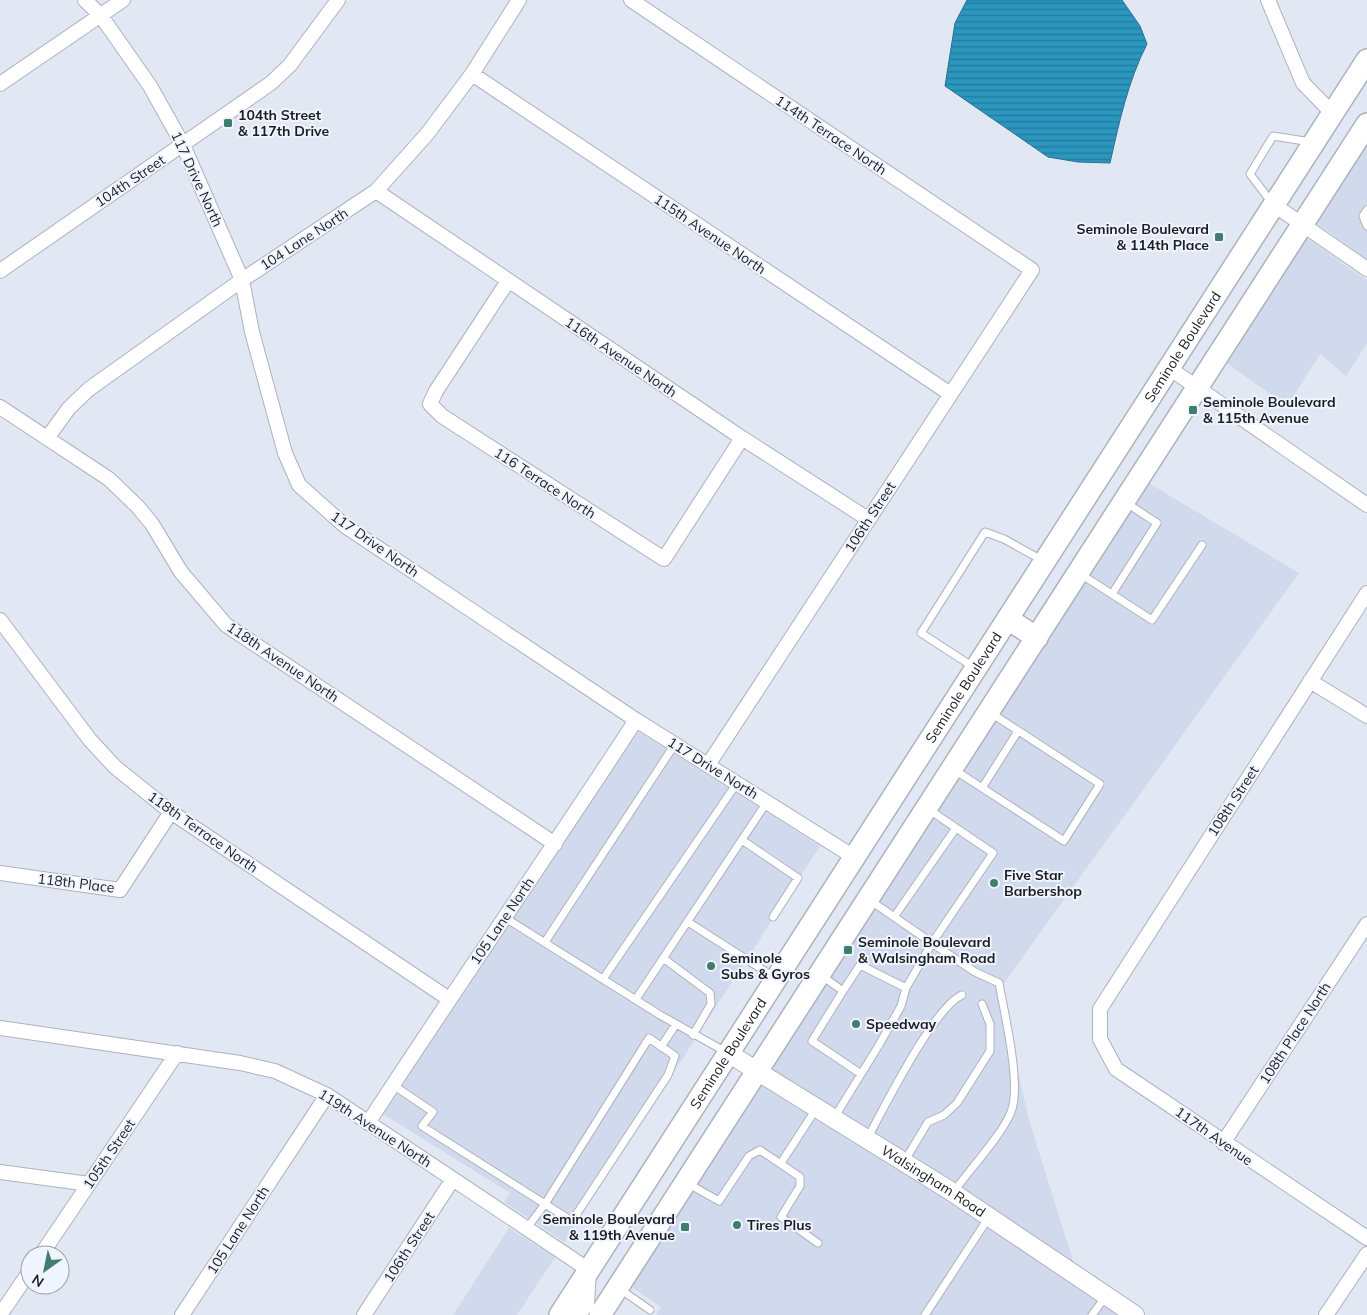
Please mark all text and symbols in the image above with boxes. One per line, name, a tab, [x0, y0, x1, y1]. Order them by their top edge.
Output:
street label: 114th Terrace North	[772, 91, 890, 179]
place label: 104th Street & 117th Drive	[238, 106, 330, 140]
marker: 104th Street & 117th Drive	[222, 117, 234, 129]
street label: 117 Drive North	[167, 128, 227, 230]
street label: 104th Street	[92, 151, 169, 211]
street label: 115th Avenue North	[651, 190, 769, 278]
street label: 104 Lane North	[257, 204, 351, 274]
place label: Seminole Boulevard & 114th Place	[1076, 220, 1209, 254]
marker: Seminole Boulevard & 114th Place	[1213, 231, 1225, 243]
street label: Seminole Boulevard	[1140, 288, 1225, 406]
street label: 116th Avenue North	[562, 313, 680, 401]
place label: Seminole Boulevard & 115th Avenue	[1203, 393, 1336, 427]
marker: Seminole Boulevard & 115th Avenue	[1187, 404, 1199, 416]
street label: 116 Terrace North	[491, 443, 599, 523]
street label: 106th Street	[840, 478, 900, 556]
street label: 117 Drive North	[328, 507, 422, 581]
street label: 118th Avenue North	[224, 618, 342, 706]
street label: Seminole Boulevard	[921, 629, 1006, 746]
street label: 117 Drive North	[664, 733, 762, 803]
street label: 108th Street	[1203, 762, 1263, 840]
street label: 118th Terrace North	[144, 787, 262, 877]
place label: Five Star Barbershop	[1004, 866, 1082, 900]
street label: 118th Place	[37, 869, 115, 897]
street label: 105 Lane North	[466, 874, 538, 968]
marker: Five Star Barbershop	[988, 877, 1000, 889]
place label: Seminole Boulevard & Walsingham Road	[858, 933, 995, 967]
marker: Seminole Boulevard & Walsingham Road	[842, 944, 854, 956]
place label: Seminole Subs & Gyros	[721, 949, 810, 983]
marker: Seminole Subs & Gyros	[705, 960, 717, 972]
street label: 108th Place North	[1255, 979, 1335, 1087]
street label: Seminole Boulevard	[686, 995, 771, 1112]
place label: Speedway	[866, 1015, 937, 1033]
marker: Speedway	[850, 1018, 862, 1030]
street label: 119th Avenue North	[315, 1085, 435, 1171]
street label: 117th Avenue	[1172, 1103, 1256, 1169]
street label: 105th Street	[79, 1115, 139, 1192]
street label: Walsingham Road	[878, 1141, 989, 1221]
street label: 105 Lane North	[203, 1183, 273, 1277]
street label: 106th Street	[379, 1208, 439, 1286]
place label: Seminole Boulevard & 119th Avenue	[542, 1210, 675, 1244]
place label: Tires Plus	[747, 1216, 812, 1234]
marker: Tires Plus	[731, 1219, 743, 1231]
marker: Seminole Boulevard & 119th Avenue	[679, 1221, 691, 1233]
north arrow	[20, 1245, 70, 1295]
text: N	[29, 1270, 47, 1291]

